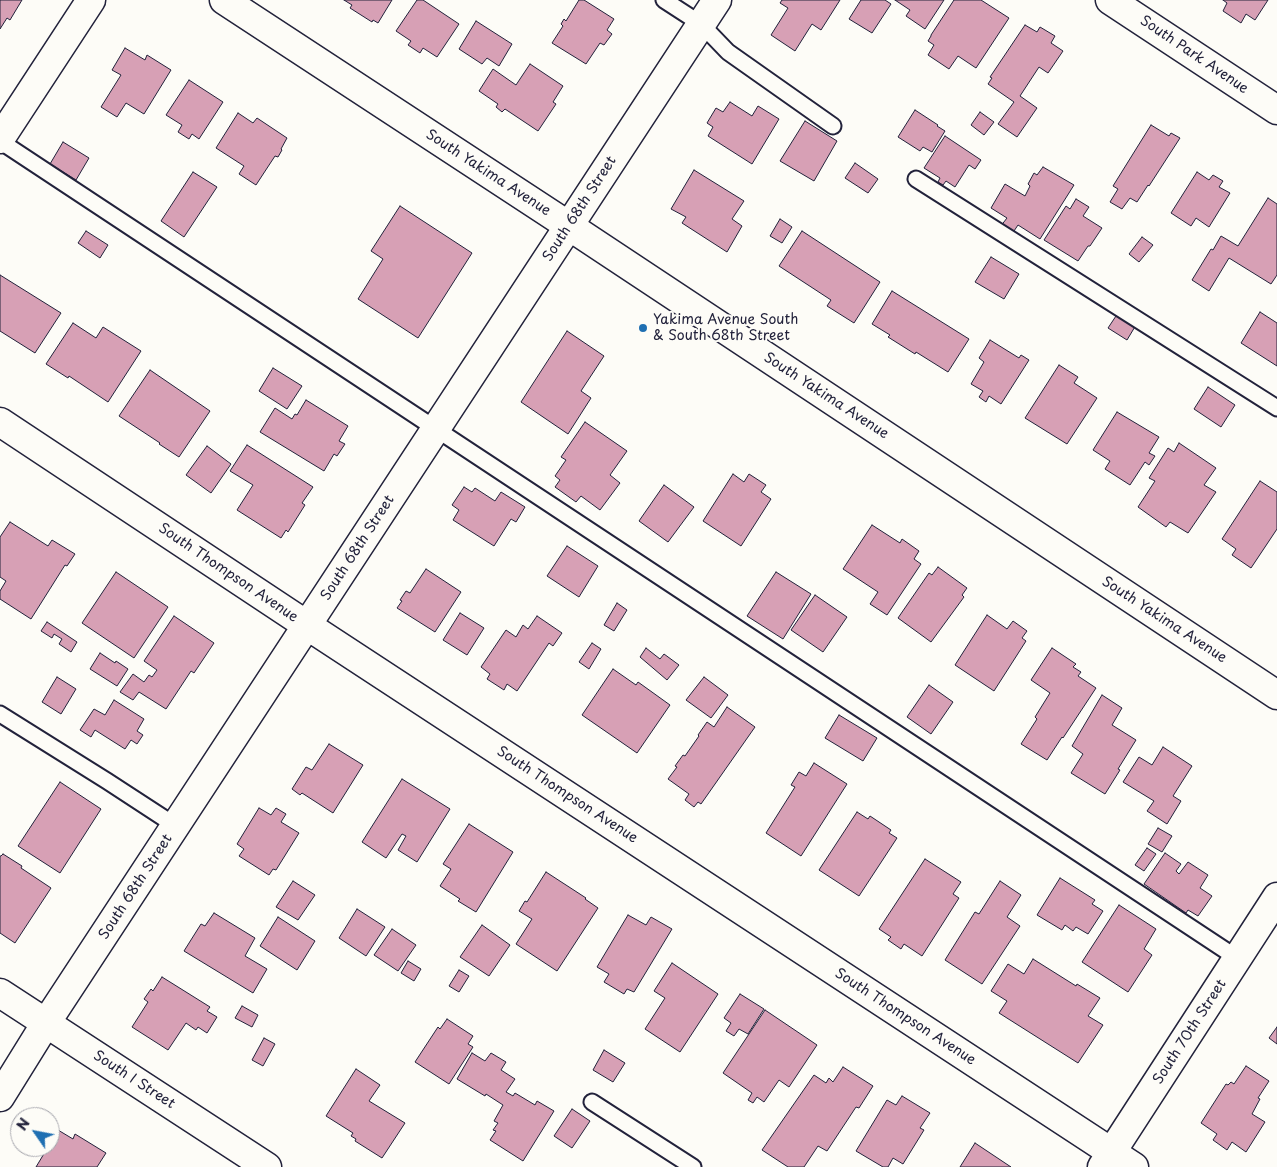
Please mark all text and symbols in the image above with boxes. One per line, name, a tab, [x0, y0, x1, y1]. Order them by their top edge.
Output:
street label: South Park Avenue	[1137, 13, 1251, 97]
street label: South Yakima Avenue	[423, 126, 553, 220]
street label: South 68th Street	[540, 153, 620, 265]
place label: Yakima Avenue South & South 68th Street	[653, 312, 798, 344]
marker: Yakima Avenue South & South 68th Street	[637, 322, 649, 334]
street label: South Yakima Avenue	[761, 349, 891, 443]
street label: South 68th Street	[318, 492, 398, 604]
street label: South Thompson Avenue	[155, 520, 301, 626]
street label: South Yakima Avenue	[1099, 573, 1229, 667]
street label: South Thompson Avenue	[493, 743, 641, 847]
street label: South 68th Street	[96, 831, 176, 943]
street label: South Thompson Avenue	[831, 965, 979, 1069]
street label: South 70th Street	[1150, 977, 1230, 1087]
street label: South I Street	[90, 1047, 178, 1113]
north arrow	[10, 1107, 60, 1157]
text: N	[11, 1114, 35, 1134]

